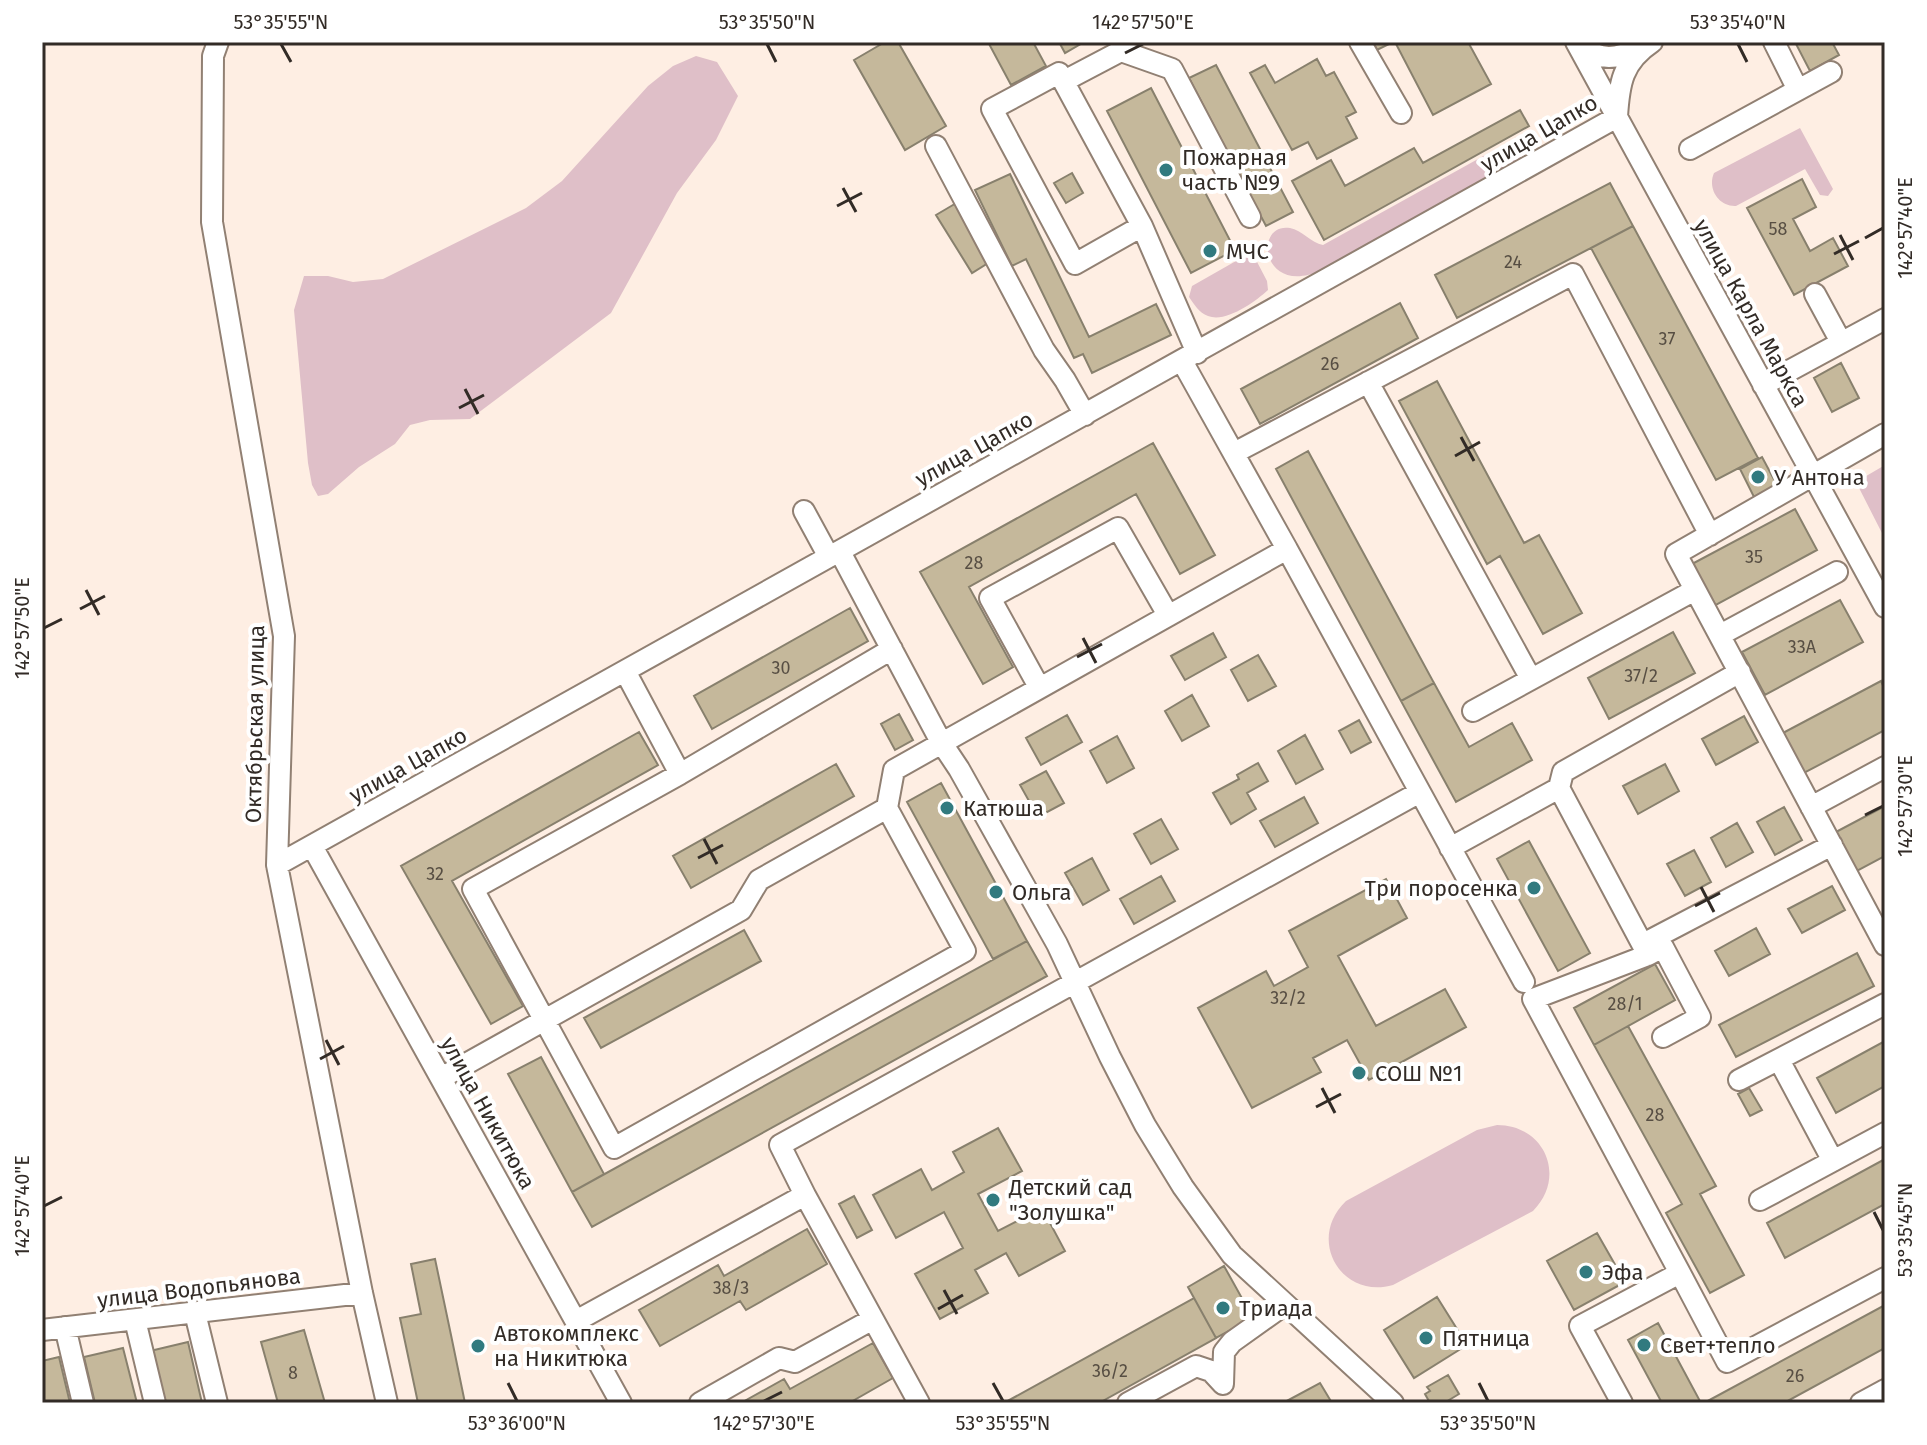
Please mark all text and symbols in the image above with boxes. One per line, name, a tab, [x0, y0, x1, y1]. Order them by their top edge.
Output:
text: 53°35'55"N	[233, 10, 329, 34]
text: 53°35'50"N	[719, 10, 815, 34]
text: 142°57'50"E	[1092, 10, 1194, 34]
text: 53°35'40"N	[1690, 10, 1786, 34]
street label: улица Цапко	[1476, 89, 1602, 177]
place label: Пожарная часть №9	[1182, 144, 1287, 196]
marker: Пожарная часть №9	[1157, 161, 1175, 179]
text: 142°57'40"E	[1893, 177, 1917, 279]
street label: улица Карла Маркса	[1688, 214, 1814, 412]
house number: 58	[1769, 218, 1788, 240]
place label: МЧС	[1226, 238, 1269, 265]
marker: МЧС	[1201, 242, 1219, 260]
house number: 24	[1504, 251, 1522, 273]
house number: 37	[1659, 328, 1675, 350]
house number: 26	[1321, 353, 1339, 375]
street label: улица Цапко	[910, 405, 1038, 493]
place label: У Антона	[1774, 464, 1865, 491]
marker: У Антона	[1749, 468, 1767, 486]
house number: 35	[1745, 546, 1763, 568]
house number: 28	[965, 552, 983, 574]
text: 142°57'50"E	[10, 577, 34, 679]
street label: Октябрьская улица	[240, 625, 270, 823]
house number: 33А	[1788, 636, 1817, 658]
house number: 30	[771, 657, 791, 679]
house number: 37/2	[1624, 665, 1658, 687]
street label: улица Цапко	[344, 721, 472, 809]
text: 142°57'30"E	[1893, 755, 1917, 857]
place label: Катюша	[963, 795, 1044, 822]
marker: Катюша	[938, 799, 956, 817]
house number: 32	[426, 863, 444, 885]
place label: Три поросенка	[1365, 875, 1518, 902]
place label: Ольга	[1012, 879, 1072, 906]
marker: Три поросенка	[1525, 879, 1543, 897]
marker: Ольга	[987, 883, 1005, 901]
house number: 32/2	[1270, 987, 1306, 1009]
house number: 28/1	[1608, 993, 1642, 1015]
street label: улица Никитюка	[435, 1032, 541, 1194]
place label: СОШ №1	[1375, 1060, 1463, 1087]
marker: СОШ №1	[1350, 1064, 1368, 1082]
house number: 28	[1646, 1104, 1664, 1126]
text: 142°57'40"E	[10, 1155, 34, 1257]
place label: Детский сад "Золушка"	[1008, 1174, 1132, 1226]
text: 53°35'45"N	[1893, 1183, 1917, 1277]
marker: Детский сад "Золушка"	[984, 1191, 1002, 1209]
place label: Эфа	[1602, 1259, 1644, 1286]
street label: улица Водопьянова	[96, 1262, 302, 1314]
marker: Эфа	[1577, 1263, 1595, 1281]
house number: 38/3	[713, 1277, 749, 1299]
place label: Триада	[1239, 1295, 1313, 1322]
marker: Триада	[1214, 1299, 1232, 1317]
place label: Автокомплекс на Никитюка	[494, 1320, 639, 1372]
place label: Пятница	[1442, 1325, 1530, 1352]
marker: Пятница	[1417, 1329, 1435, 1347]
place label: Свет+тепло	[1660, 1332, 1776, 1359]
marker: Свет+тепло	[1635, 1336, 1653, 1354]
marker: Автокомплекс на Никитюка	[469, 1337, 487, 1355]
house number: 36/2	[1092, 1360, 1128, 1382]
house number: 8	[288, 1362, 298, 1384]
house number: 26	[1786, 1365, 1804, 1387]
text: 53°36'00"N	[468, 1411, 566, 1435]
text: 142°57'30"E	[713, 1411, 815, 1435]
text: 53°35'55"N	[955, 1411, 1051, 1435]
text: 53°35'50"N	[1440, 1411, 1536, 1435]

